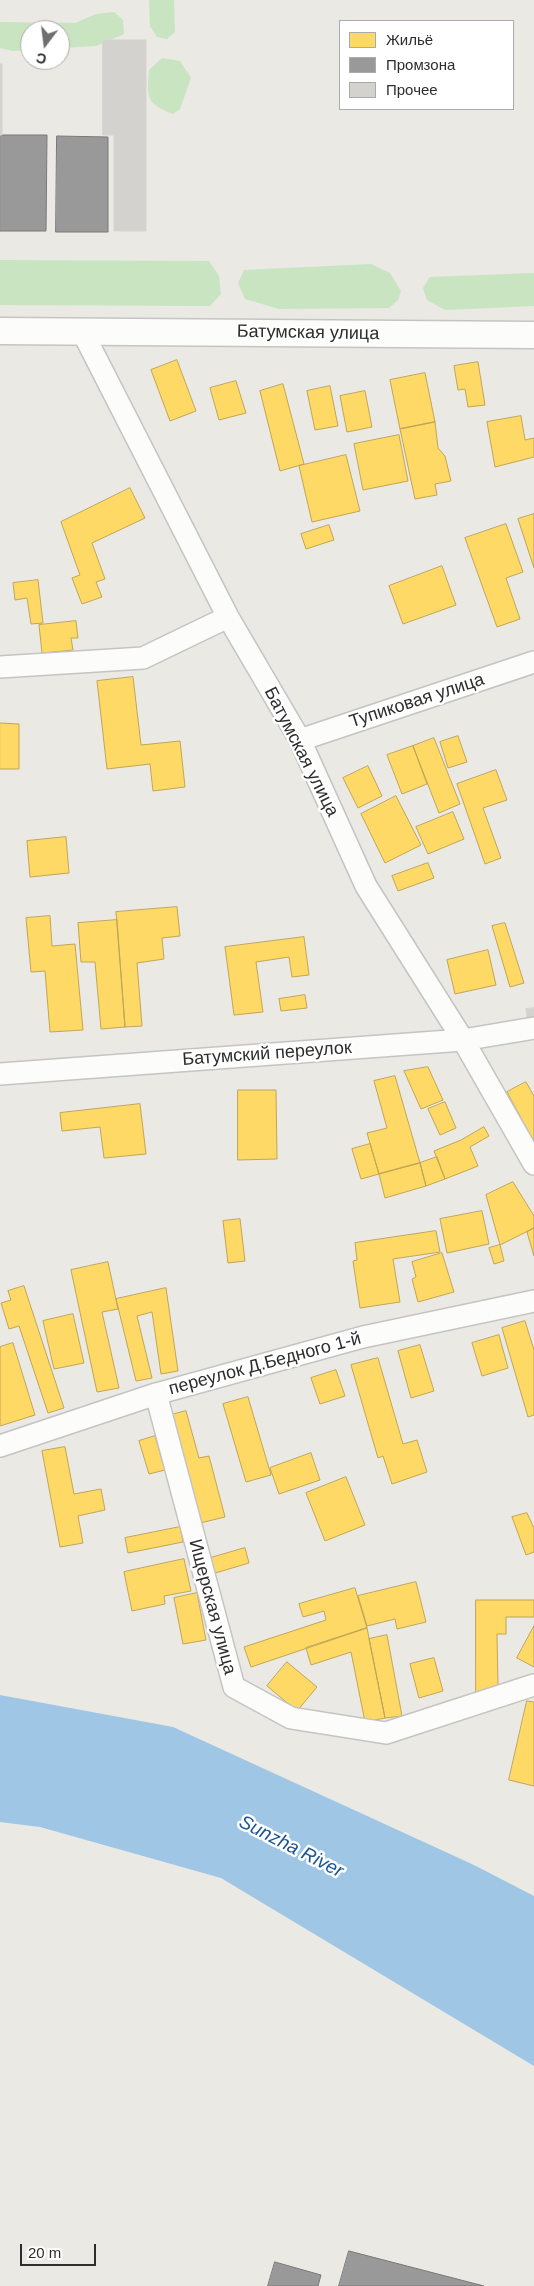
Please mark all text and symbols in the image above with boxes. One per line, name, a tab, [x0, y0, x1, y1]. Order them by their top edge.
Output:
north arrow	[20, 20, 70, 70]
legend	[339, 20, 514, 110]
text: Жильё	[386, 31, 433, 48]
text: С	[34, 49, 48, 68]
text: Промзона	[386, 56, 455, 73]
text: Прочее	[386, 81, 438, 98]
street label: Батумская улица	[237, 321, 379, 345]
street label: Тупиковая улица	[347, 669, 487, 733]
street label: Батумская улица	[259, 684, 343, 820]
street label: Батумский переулок	[182, 1037, 352, 1071]
street label: переулок Д.Бедного 1-й	[167, 1328, 363, 1400]
street label: Ищерская улица	[184, 1537, 240, 1677]
water label: Sunzha River	[235, 1811, 347, 1883]
scale bar	[22, 2234, 99, 2266]
text: 20 m	[28, 2244, 61, 2261]

